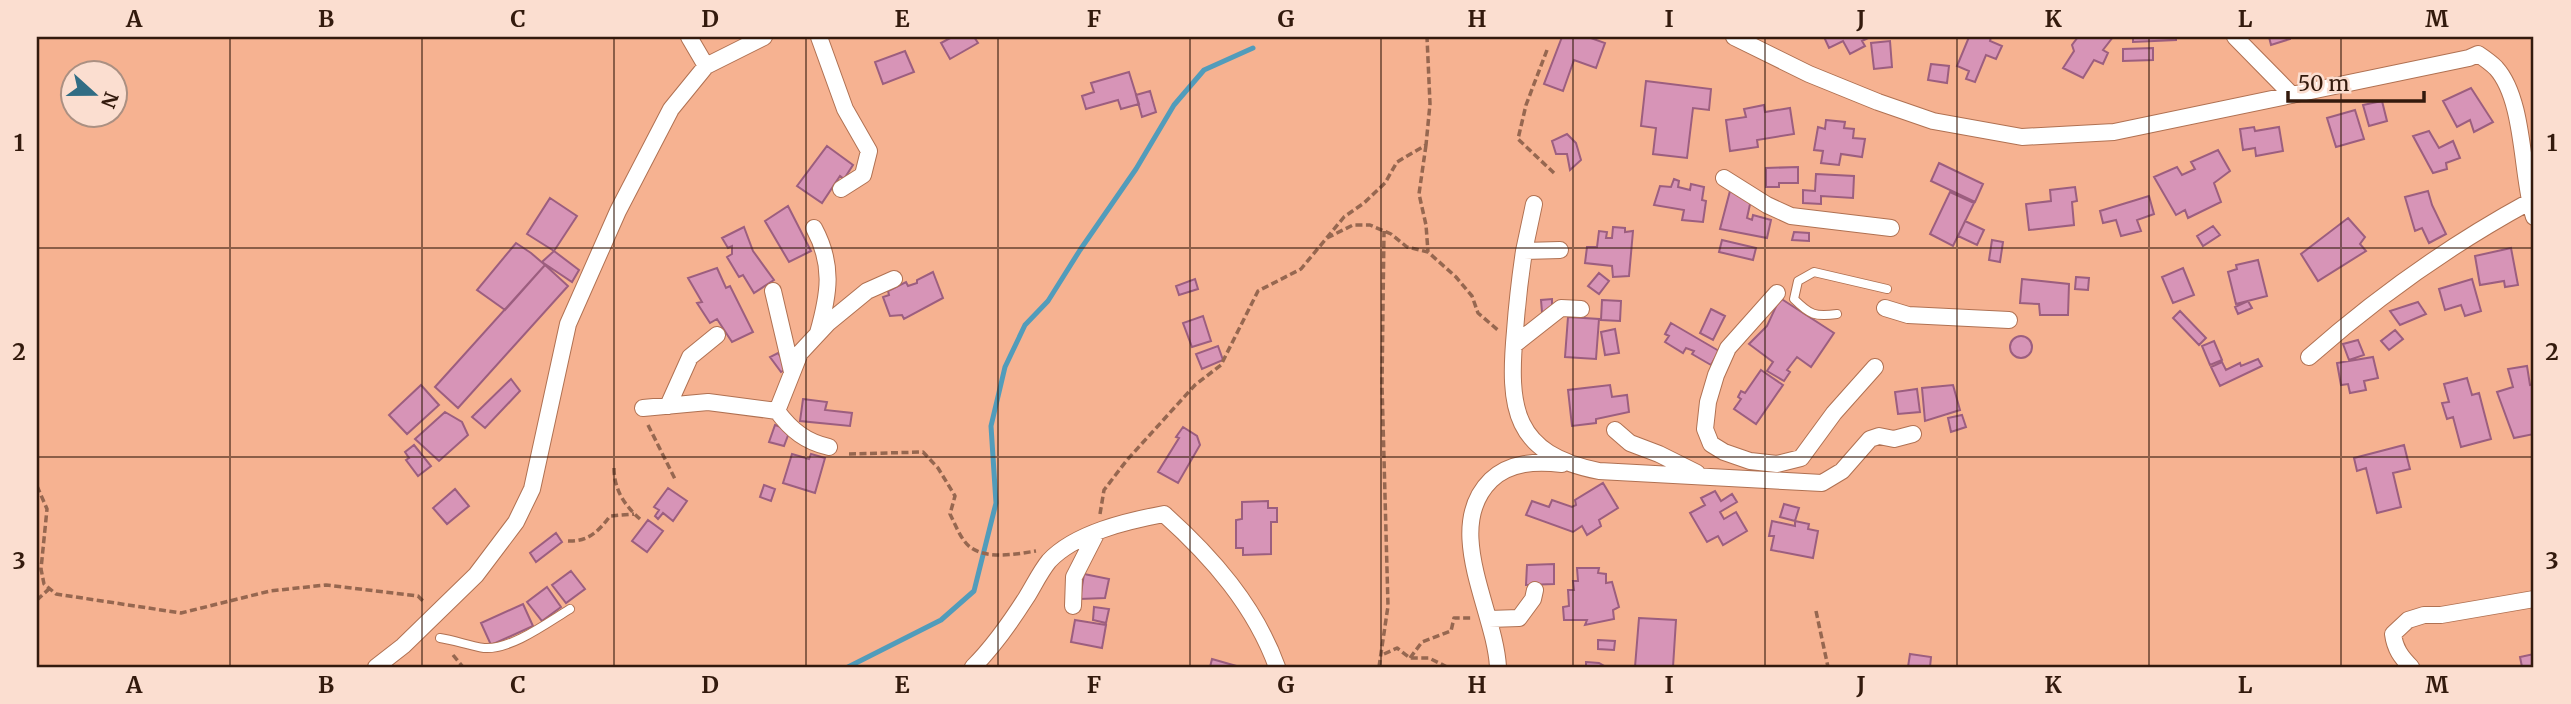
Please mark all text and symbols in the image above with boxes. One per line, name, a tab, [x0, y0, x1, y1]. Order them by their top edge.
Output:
text: A	[125, 4, 143, 33]
text: B	[318, 4, 334, 33]
text: C	[510, 4, 526, 33]
text: D	[701, 4, 719, 33]
text: E	[894, 4, 910, 33]
text: F	[1087, 4, 1101, 33]
text: G	[1278, 4, 1295, 33]
text: H	[1468, 4, 1487, 33]
text: I	[1664, 4, 1674, 33]
text: J	[1855, 4, 1866, 33]
text: K	[2044, 4, 2062, 33]
text: L	[2238, 4, 2253, 33]
text: M	[2425, 4, 2449, 33]
north arrow	[60, 60, 130, 130]
scale bar	[2288, 60, 2424, 104]
text: 50 m	[2298, 70, 2349, 97]
text: N	[96, 89, 124, 111]
text: 1	[14, 128, 25, 157]
text: 1	[2547, 128, 2558, 157]
text: 2	[12, 337, 26, 366]
text: 2	[2545, 337, 2559, 366]
text: 3	[12, 546, 26, 575]
text: 3	[2545, 546, 2559, 575]
text: A	[125, 670, 143, 699]
text: B	[318, 670, 334, 699]
text: C	[510, 670, 526, 699]
text: D	[701, 670, 719, 699]
text: E	[894, 670, 910, 699]
text: F	[1087, 670, 1101, 699]
text: G	[1278, 670, 1295, 699]
text: H	[1468, 670, 1487, 699]
text: I	[1664, 670, 1674, 699]
text: J	[1855, 670, 1866, 699]
text: K	[2044, 670, 2062, 699]
text: L	[2238, 670, 2253, 699]
text: M	[2425, 670, 2449, 699]

